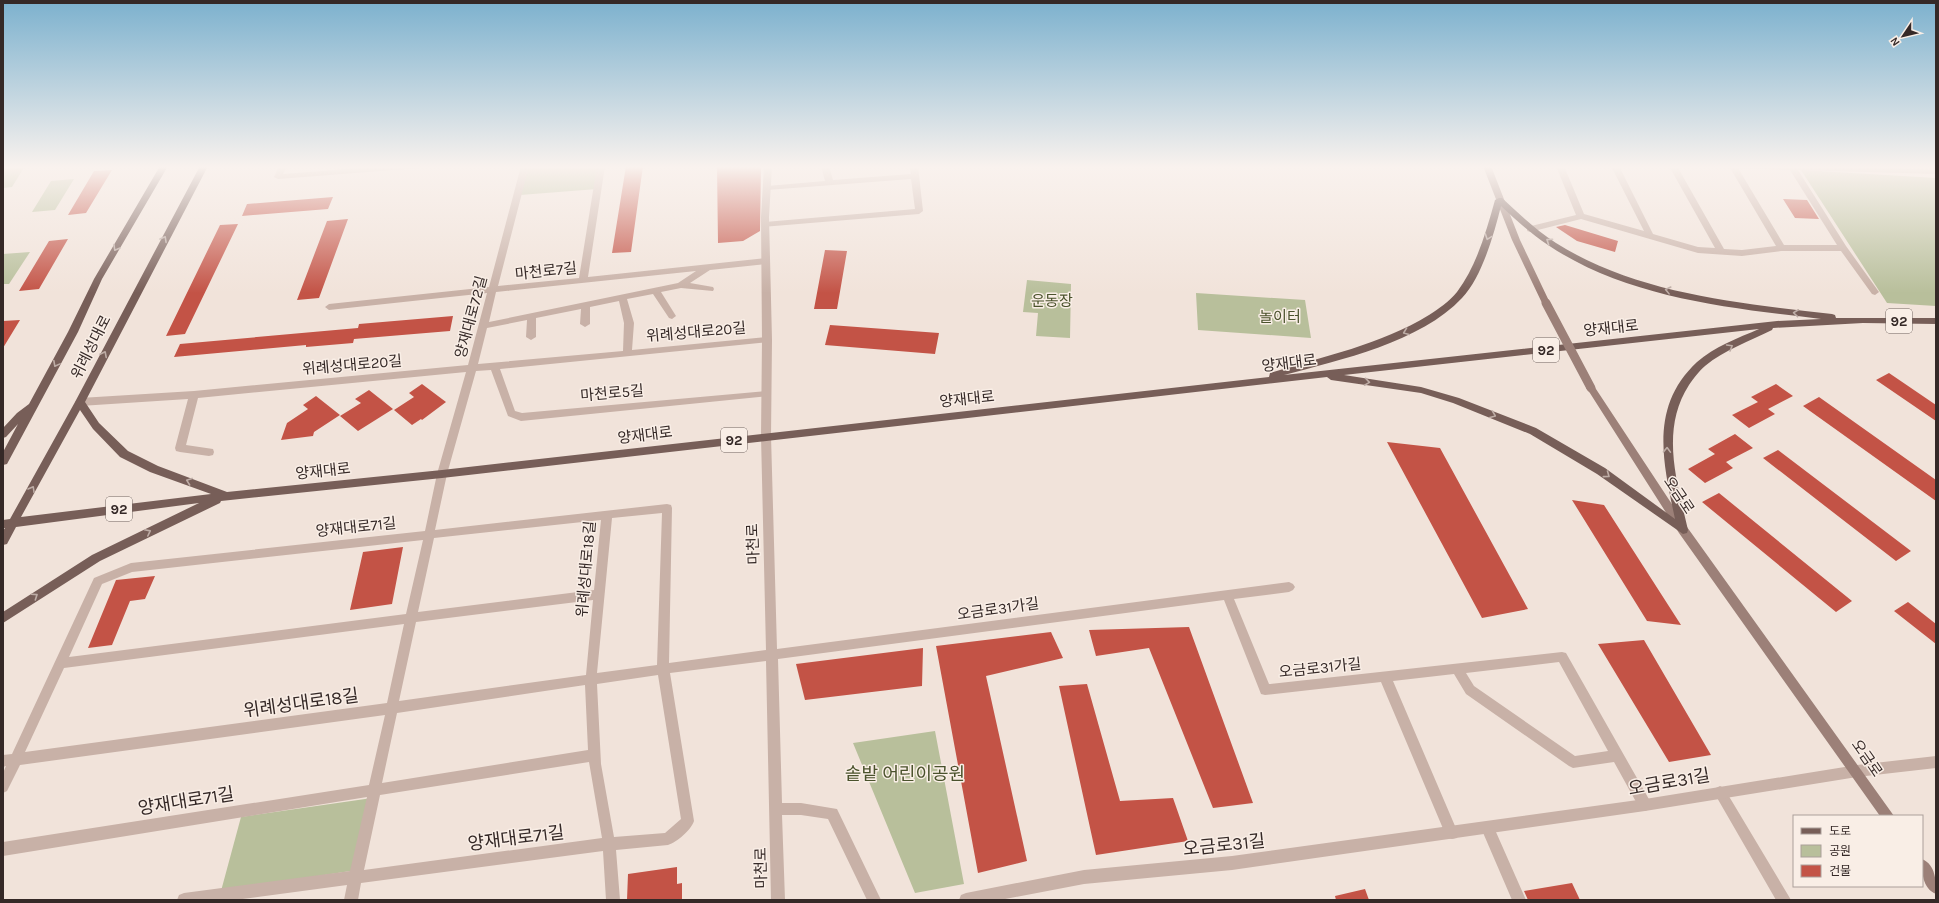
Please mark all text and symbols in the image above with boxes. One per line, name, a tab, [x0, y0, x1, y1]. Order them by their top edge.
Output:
north arrow	[1883, 16, 1923, 56]
text: N	[1888, 34, 1903, 48]
one-way arrow	[1485, 234, 1493, 241]
one-way arrow	[160, 236, 167, 243]
one-way arrow	[1546, 239, 1553, 246]
one-way arrow	[113, 244, 121, 251]
street label: 마천로7길	[514, 259, 578, 283]
street label: 양재대로72길	[451, 274, 491, 360]
one-way arrow	[1665, 287, 1671, 295]
park label: 운동장	[1031, 292, 1073, 310]
park label: 놀이터	[1259, 308, 1301, 326]
one-way arrow	[1793, 308, 1799, 317]
road number: 92	[1886, 309, 1912, 333]
street label: 위례성대로	[67, 312, 115, 382]
street label: 양재대로	[1583, 316, 1639, 340]
street label: 위례성대로20길	[645, 319, 747, 345]
one-way arrow	[1403, 327, 1410, 335]
road number: 92	[1533, 338, 1559, 362]
one-way arrow	[1726, 345, 1733, 352]
one-way arrow	[99, 351, 107, 359]
street label: 양재대로	[1261, 351, 1317, 375]
street label: 위례성대로20길	[301, 352, 403, 378]
one-way arrow	[54, 359, 61, 367]
one-way arrow	[1364, 377, 1371, 386]
street label: 마천로5길	[580, 381, 644, 405]
street label: 양재대로	[939, 387, 995, 411]
one-way arrow	[1489, 410, 1496, 418]
street label: 양재대로	[617, 423, 673, 447]
road number: 92	[721, 428, 747, 452]
one-way arrow	[1663, 447, 1671, 453]
street label: 양재대로	[295, 459, 351, 483]
one-way arrow	[1603, 470, 1610, 477]
street label: 오금로	[1660, 473, 1698, 517]
one-way arrow	[185, 477, 192, 485]
one-way arrow	[27, 485, 34, 493]
road number: 92	[106, 497, 132, 521]
street label: 양재대로71길	[315, 514, 397, 540]
street label: 위례성대로18길	[573, 520, 599, 618]
street label: 마천로	[743, 523, 763, 565]
one-way arrow	[144, 529, 151, 537]
one-way arrow	[31, 593, 38, 601]
street label: 오금로31가길	[956, 594, 1040, 624]
street label: 오금로31가길	[1278, 655, 1362, 681]
street label: 위례성대로18길	[242, 684, 360, 722]
street label: 오금로	[1848, 736, 1886, 780]
park label: 솥밭 어린이공원	[845, 763, 965, 785]
street label: 오금로31길	[1626, 764, 1712, 800]
street label: 양재대로71길	[136, 783, 236, 819]
legend	[1793, 815, 1923, 887]
street label: 양재대로71길	[466, 821, 566, 855]
text: 도로	[1829, 824, 1851, 838]
street label: 오금로31길	[1182, 830, 1266, 860]
text: 공원	[1829, 844, 1851, 858]
street label: 마천로	[752, 847, 770, 889]
text: 건물	[1829, 864, 1851, 878]

